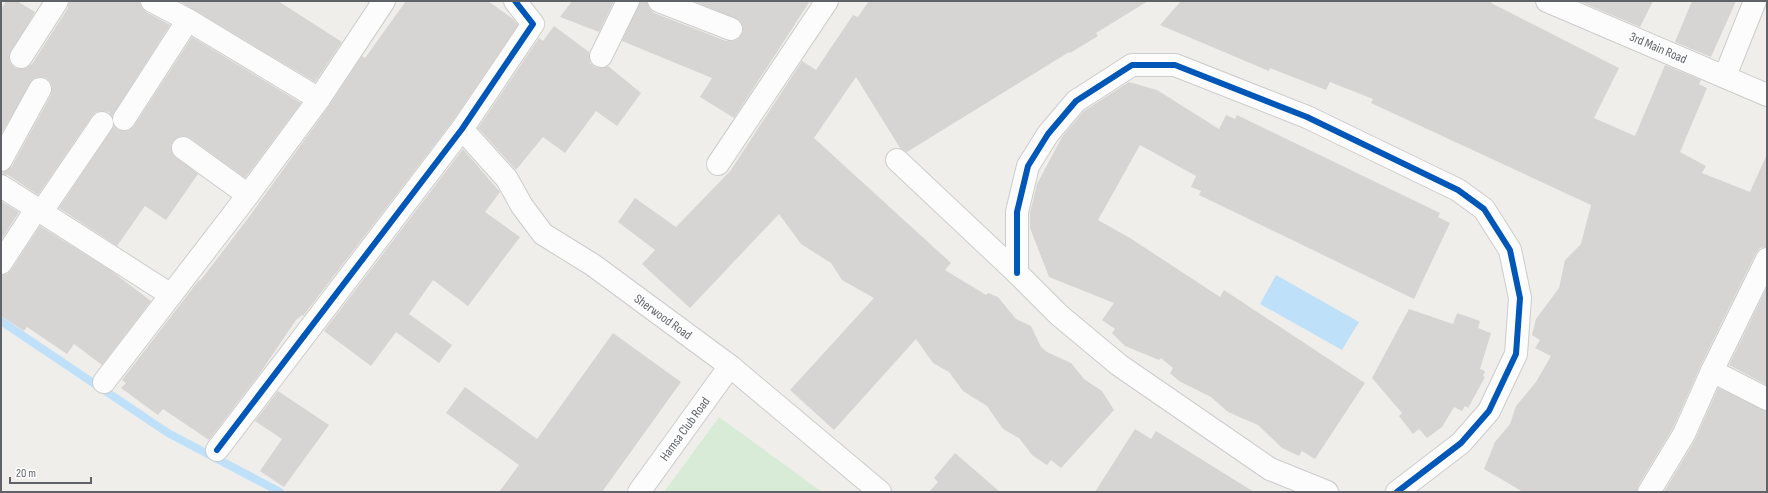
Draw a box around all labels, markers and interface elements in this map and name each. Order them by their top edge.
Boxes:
street label: 3rd Main Road [1627,29,1689,67]
street label: Sherwood Road [631,291,695,343]
street label: Hamsa Club Road [657,394,713,464]
scale bar [10,459,91,485]
text: 20 m [16,466,36,481]

